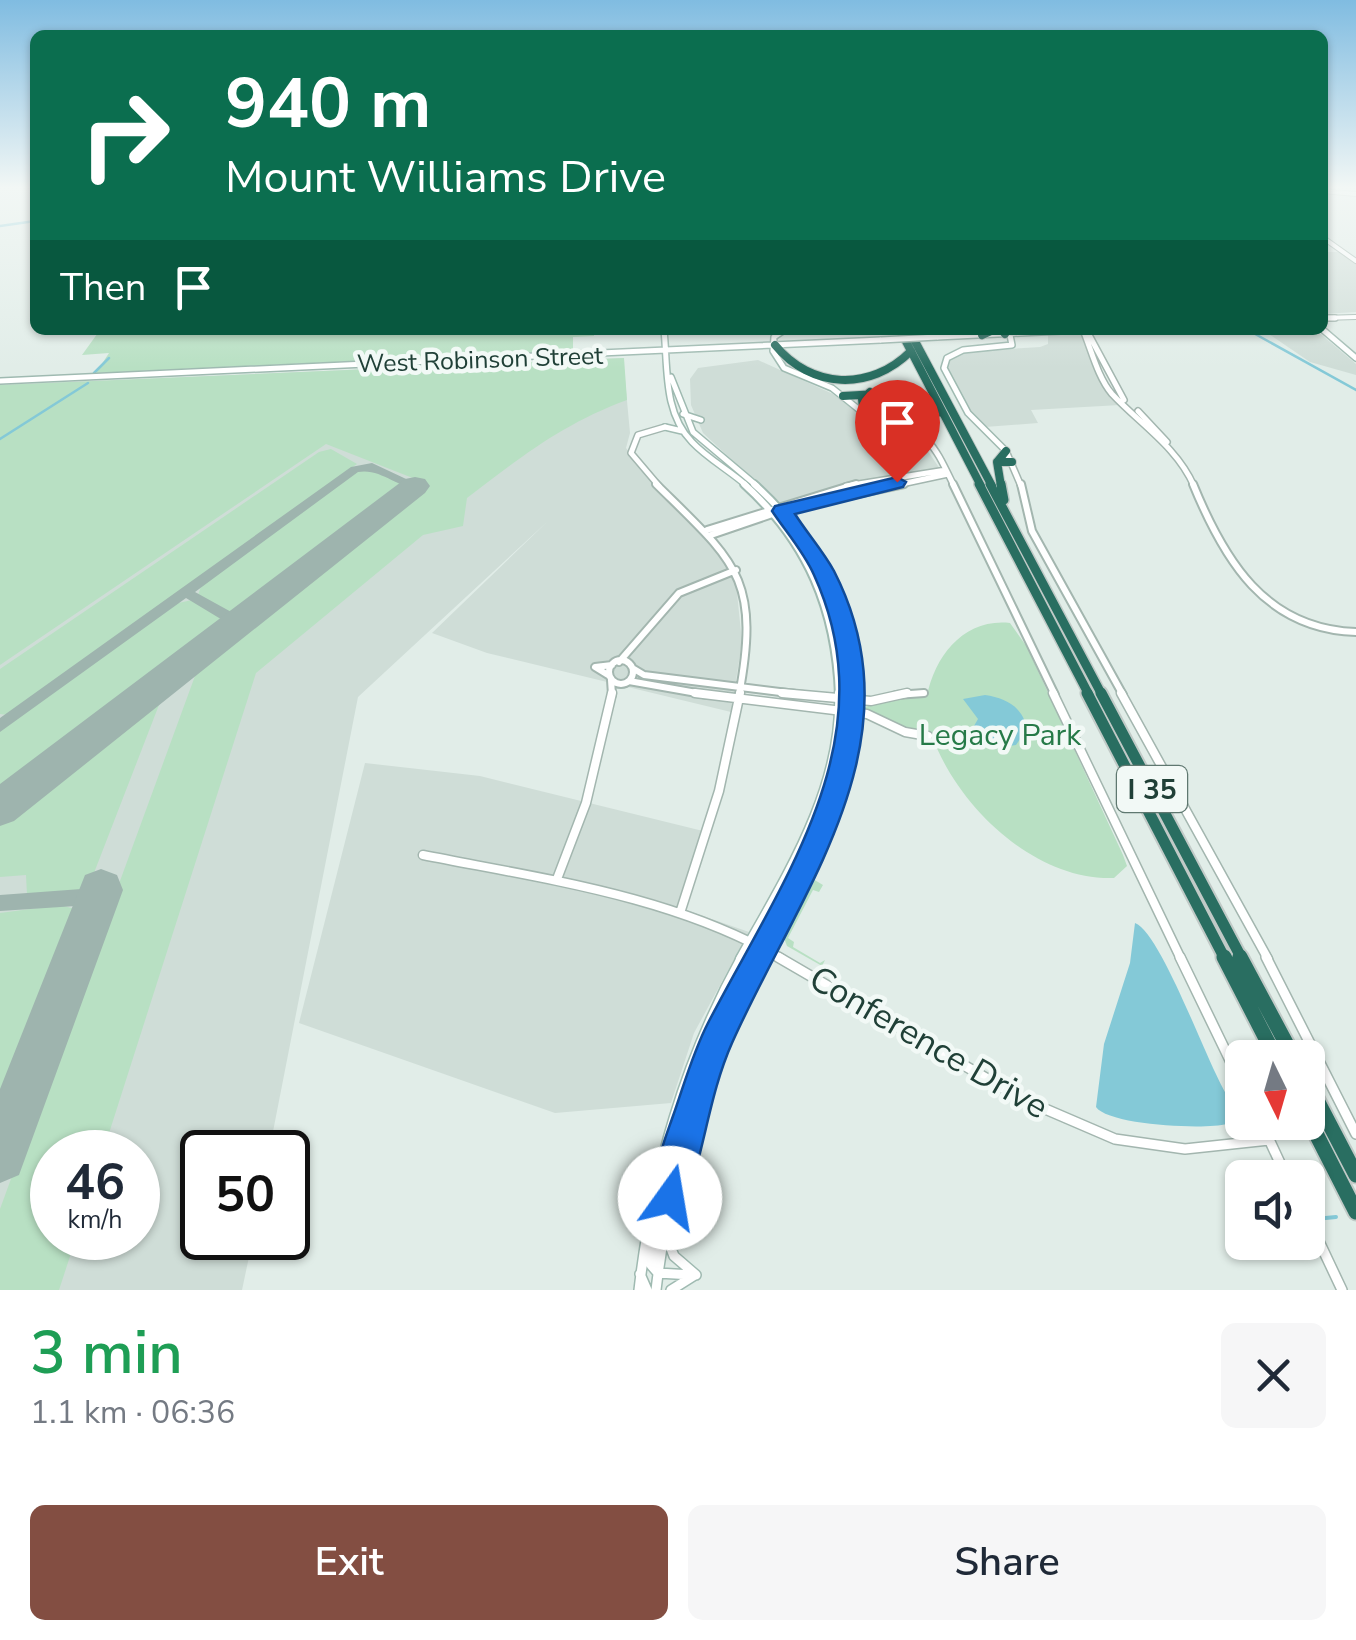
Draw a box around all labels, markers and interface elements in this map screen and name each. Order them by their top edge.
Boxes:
text: 940 m [225,56,431,152]
icon: right [60,70,190,200]
text: Mount Williams Drive [225,147,666,208]
icon: arrive [166,260,221,315]
text: Then [60,262,146,313]
street label: West Robinson Street [356,339,604,381]
pin [855,380,940,483]
icon: arrive [870,395,925,450]
park label: Legacy Park [919,715,1082,756]
road number: I 35 [1117,766,1187,812]
street label: Conference Drive [801,955,1057,1130]
north arrow [1225,1040,1325,1140]
map controls [1225,1040,1325,1260]
speed limit sign: 50 [180,1130,310,1260]
position arrow [618,1146,722,1250]
text: 46 [65,1148,125,1217]
button: sound [1225,1160,1325,1260]
text: km/h [67,1203,123,1237]
text: 3 min [30,1312,183,1394]
button: close [1221,1323,1326,1428]
text: 1.1 km · 06:36 [30,1391,235,1434]
button: Exit [30,1505,668,1620]
button: Share [688,1505,1326,1620]

